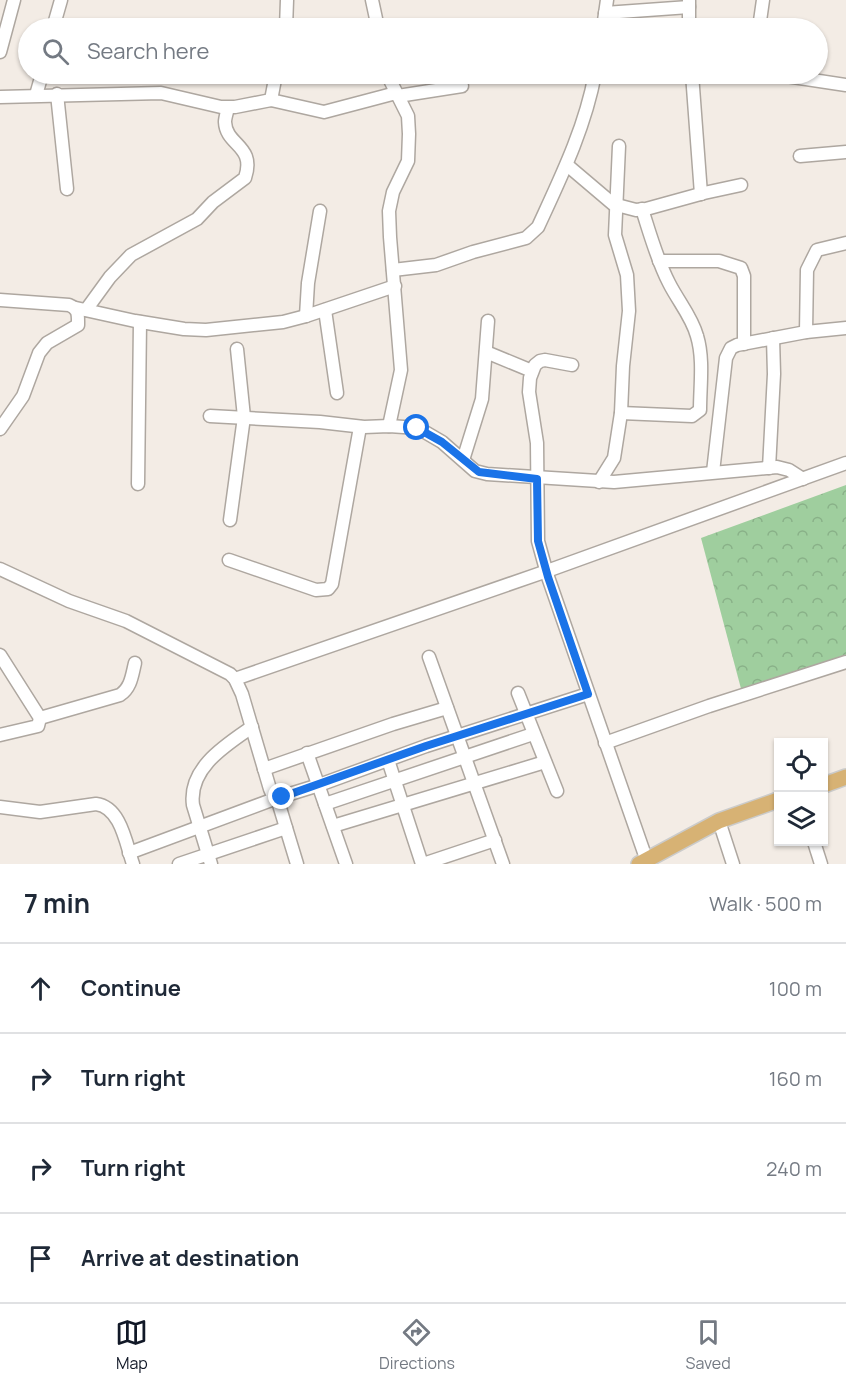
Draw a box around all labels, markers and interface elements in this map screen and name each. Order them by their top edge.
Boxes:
search box [18,18,828,84]
icon: search [39,35,72,68]
text: Search here [87,36,209,66]
route start [403,414,429,440]
map controls [774,738,828,846]
button: locate [774,738,828,792]
route end [268,783,294,809]
button: layers [774,792,828,846]
text: 7 min [24,885,90,921]
text: Walk · 500 m [709,890,822,917]
icon: ahead [24,972,57,1005]
text: Continue [81,973,181,1003]
text: 100 m [769,975,822,1002]
icon: right [24,1062,57,1095]
text: Turn right [81,1063,186,1093]
text: 160 m [769,1065,822,1092]
icon: right [24,1152,57,1185]
text: Turn right [81,1153,186,1183]
text: 240 m [766,1155,822,1182]
icon: arrive [24,1242,57,1275]
text: Arrive at destination [81,1243,299,1273]
tab: Map [115,1316,148,1374]
tab: Directions [379,1316,455,1374]
tab: Saved [686,1316,731,1374]

